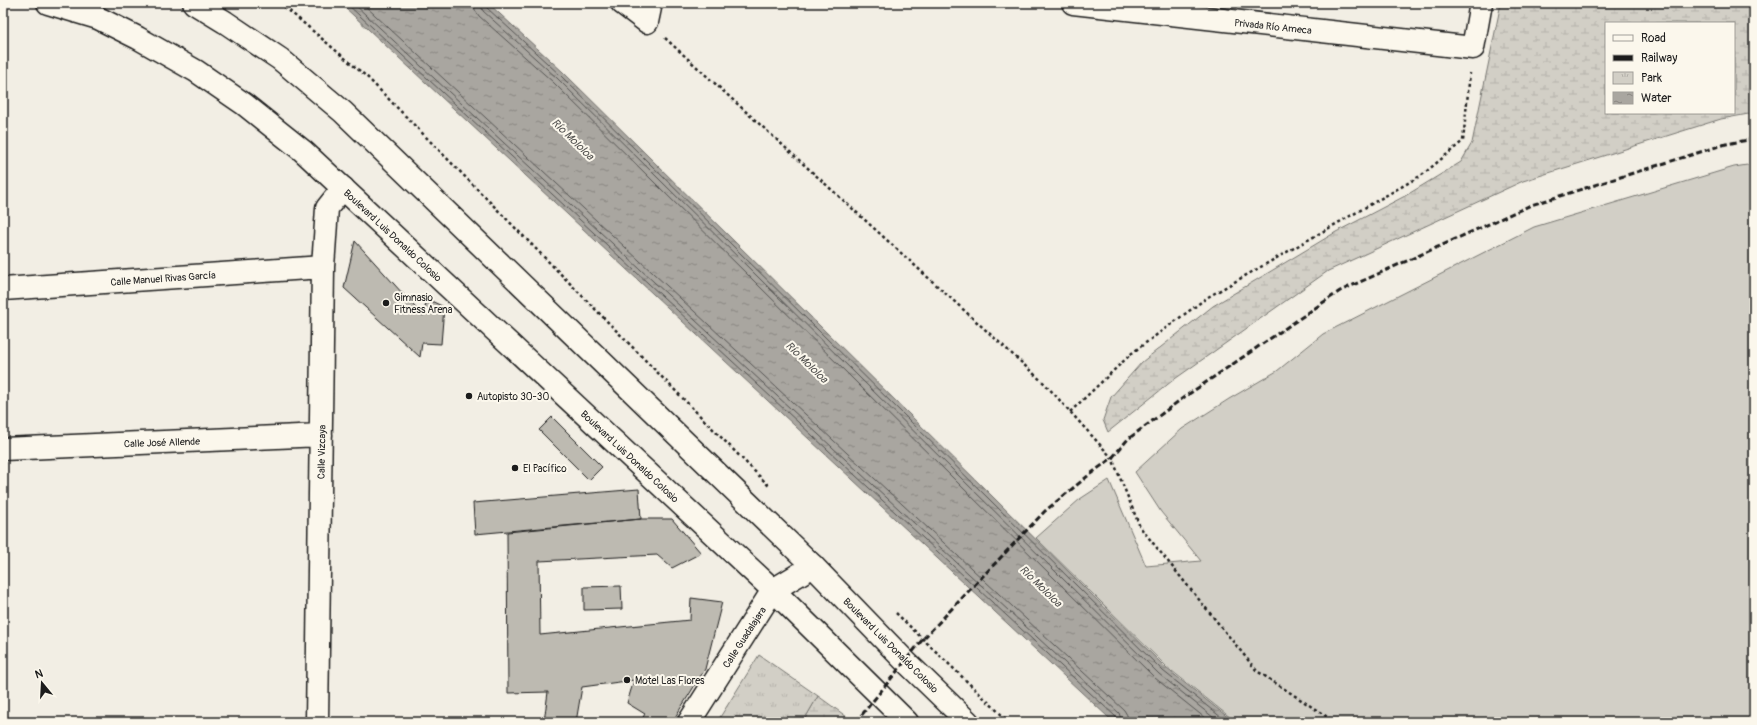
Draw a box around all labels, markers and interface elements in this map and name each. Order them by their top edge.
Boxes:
street label: Privada Río Ameca [1234,17,1313,37]
legend [1605,22,1735,114]
text: Road [1641,31,1666,46]
text: Railway [1641,51,1677,66]
text: Park [1641,71,1662,86]
text: Water [1641,91,1672,106]
water label: Río Mololoa [549,116,597,163]
street label: Boulevard Luis Donaldo Colosio [341,187,444,285]
street label: Calle Manuel Rivas García [110,269,216,289]
place label: Gimnasio Fitness Arena [394,292,453,316]
marker: Gimnasio Fitness Arena [381,298,391,308]
water label: Río Mololoa [783,339,831,386]
marker: Autopisto 30-30 [464,391,474,401]
place label: Autopisto 30-30 [477,391,549,403]
street label: Boulevard Luis Donaldo Colosio [578,408,681,506]
street label: Calle Vizcaya [316,424,328,479]
street label: Calle José Allende [124,436,200,450]
marker: El Pacífico [510,463,520,473]
place label: El Pacífico [523,463,567,475]
water label: Río Mololoa [1017,563,1065,610]
street label: Boulevard Luis Donaldo Colosio [840,596,941,696]
street label: Calle Guadalajara [721,604,769,670]
north arrow [22,663,62,703]
text: N [34,666,45,681]
marker: Motel Las Flores [622,675,632,685]
place label: Motel Las Flores [635,675,705,687]

